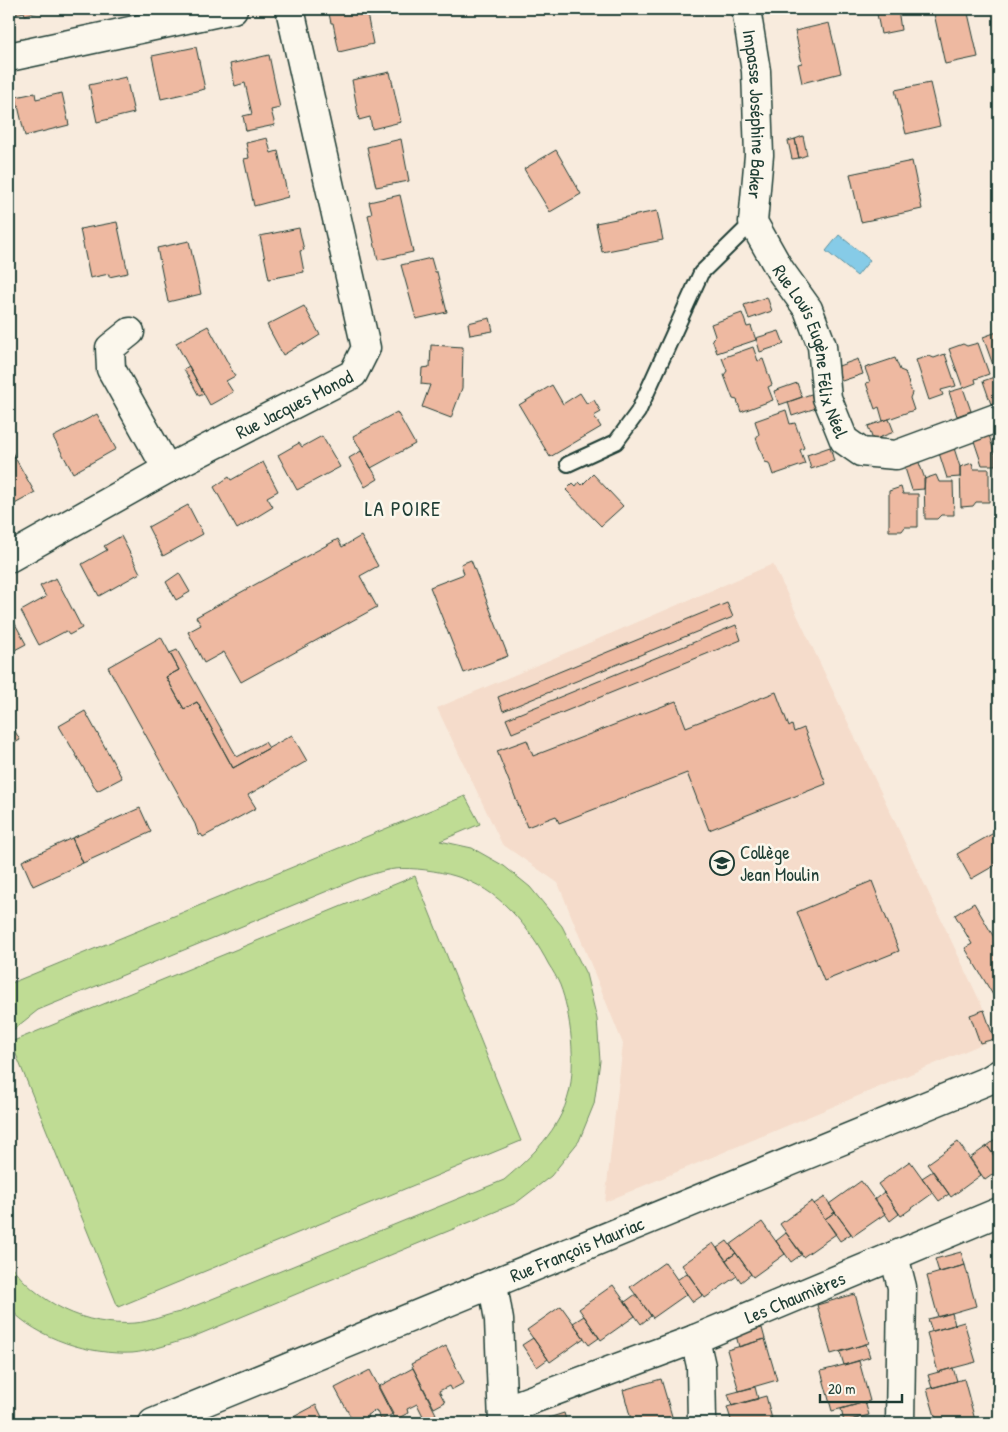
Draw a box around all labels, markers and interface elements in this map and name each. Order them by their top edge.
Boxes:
street label: Impasse Joséphine Baker [737,28,772,201]
street label: Rue Louis Eugène Félix Néel [767,260,855,443]
street label: Rue Jacques Monod [231,363,358,445]
district label: LA POIRE [365,494,441,523]
place label: Collège Jean Moulin [740,839,819,887]
school or university icon: Collège Jean Moulin [709,850,735,876]
street label: Rue François Mauriac [506,1210,648,1288]
street label: Les Chaumières [741,1265,849,1330]
scale bar [820,1372,903,1404]
text: 20 m [828,1378,855,1399]

